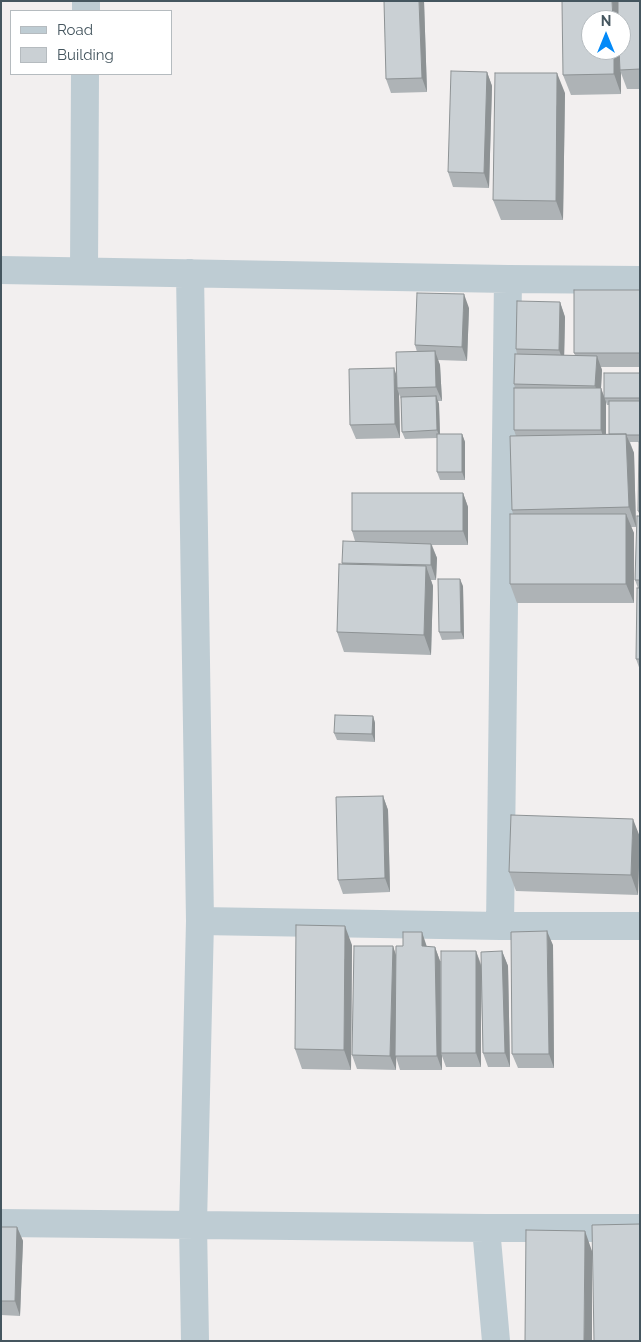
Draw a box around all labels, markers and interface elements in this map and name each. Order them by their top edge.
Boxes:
legend [10,10,172,75]
north arrow [581,10,631,60]
text: N [601,13,611,29]
text: Road [57,21,93,39]
text: Building [57,46,114,64]

